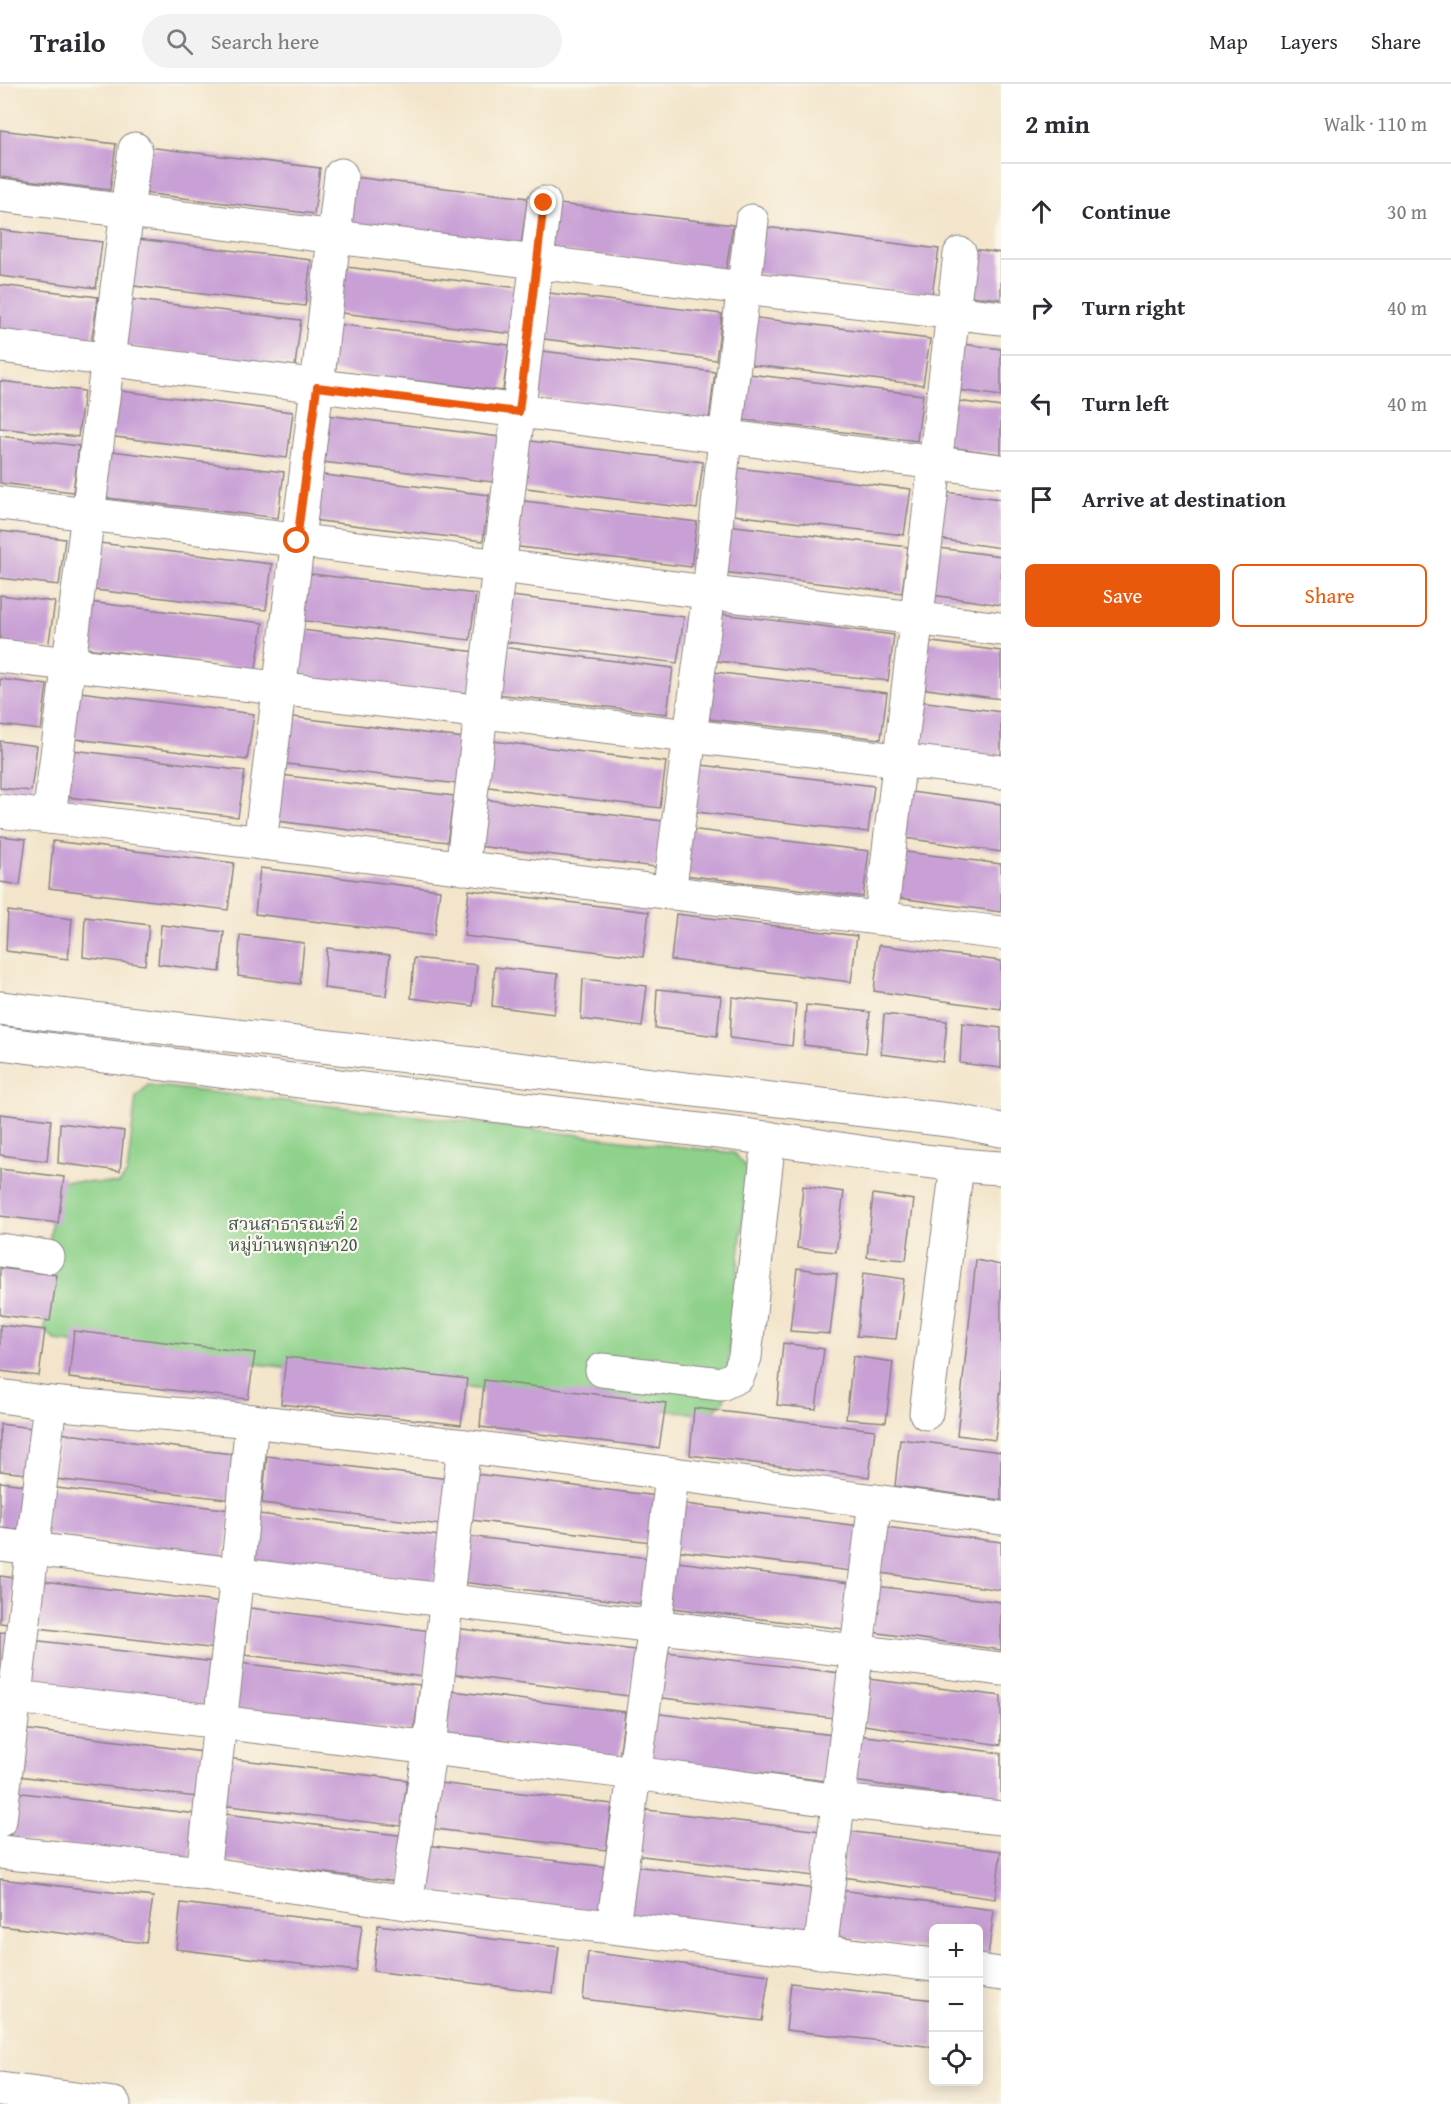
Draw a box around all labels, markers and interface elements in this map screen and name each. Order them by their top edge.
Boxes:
search box [142,14,562,68]
text: Trailo [30,21,106,62]
icon: search [163,25,196,58]
text: Search here [211,25,319,57]
text: Map [1209,26,1248,57]
text: Layers [1281,26,1338,57]
text: Share [1371,26,1421,57]
text: 2 min [1025,104,1090,143]
text: Walk · 110 m [1324,109,1427,138]
route end [530,189,556,215]
icon: ahead [1025,195,1058,228]
text: Continue [1082,195,1171,227]
text: 30 m [1387,197,1427,226]
icon: right [1025,291,1058,324]
text: Turn right [1082,291,1185,323]
text: 40 m [1387,293,1427,322]
icon: left [1025,387,1058,420]
text: Turn left [1082,387,1169,419]
text: 40 m [1387,389,1427,418]
icon: arrive [1025,483,1058,516]
text: Arrive at destination [1082,483,1286,515]
route start [283,527,309,553]
button: Save [1025,564,1220,627]
button: Share [1232,564,1427,627]
park label: สวนสาธารณะที่ 2 หมู่บ้านพฤกษา20 [228,1210,358,1258]
map controls [929,1924,983,2086]
button: + [929,1924,983,1978]
button: − [929,1978,983,2032]
button: locate [929,2032,983,2086]

